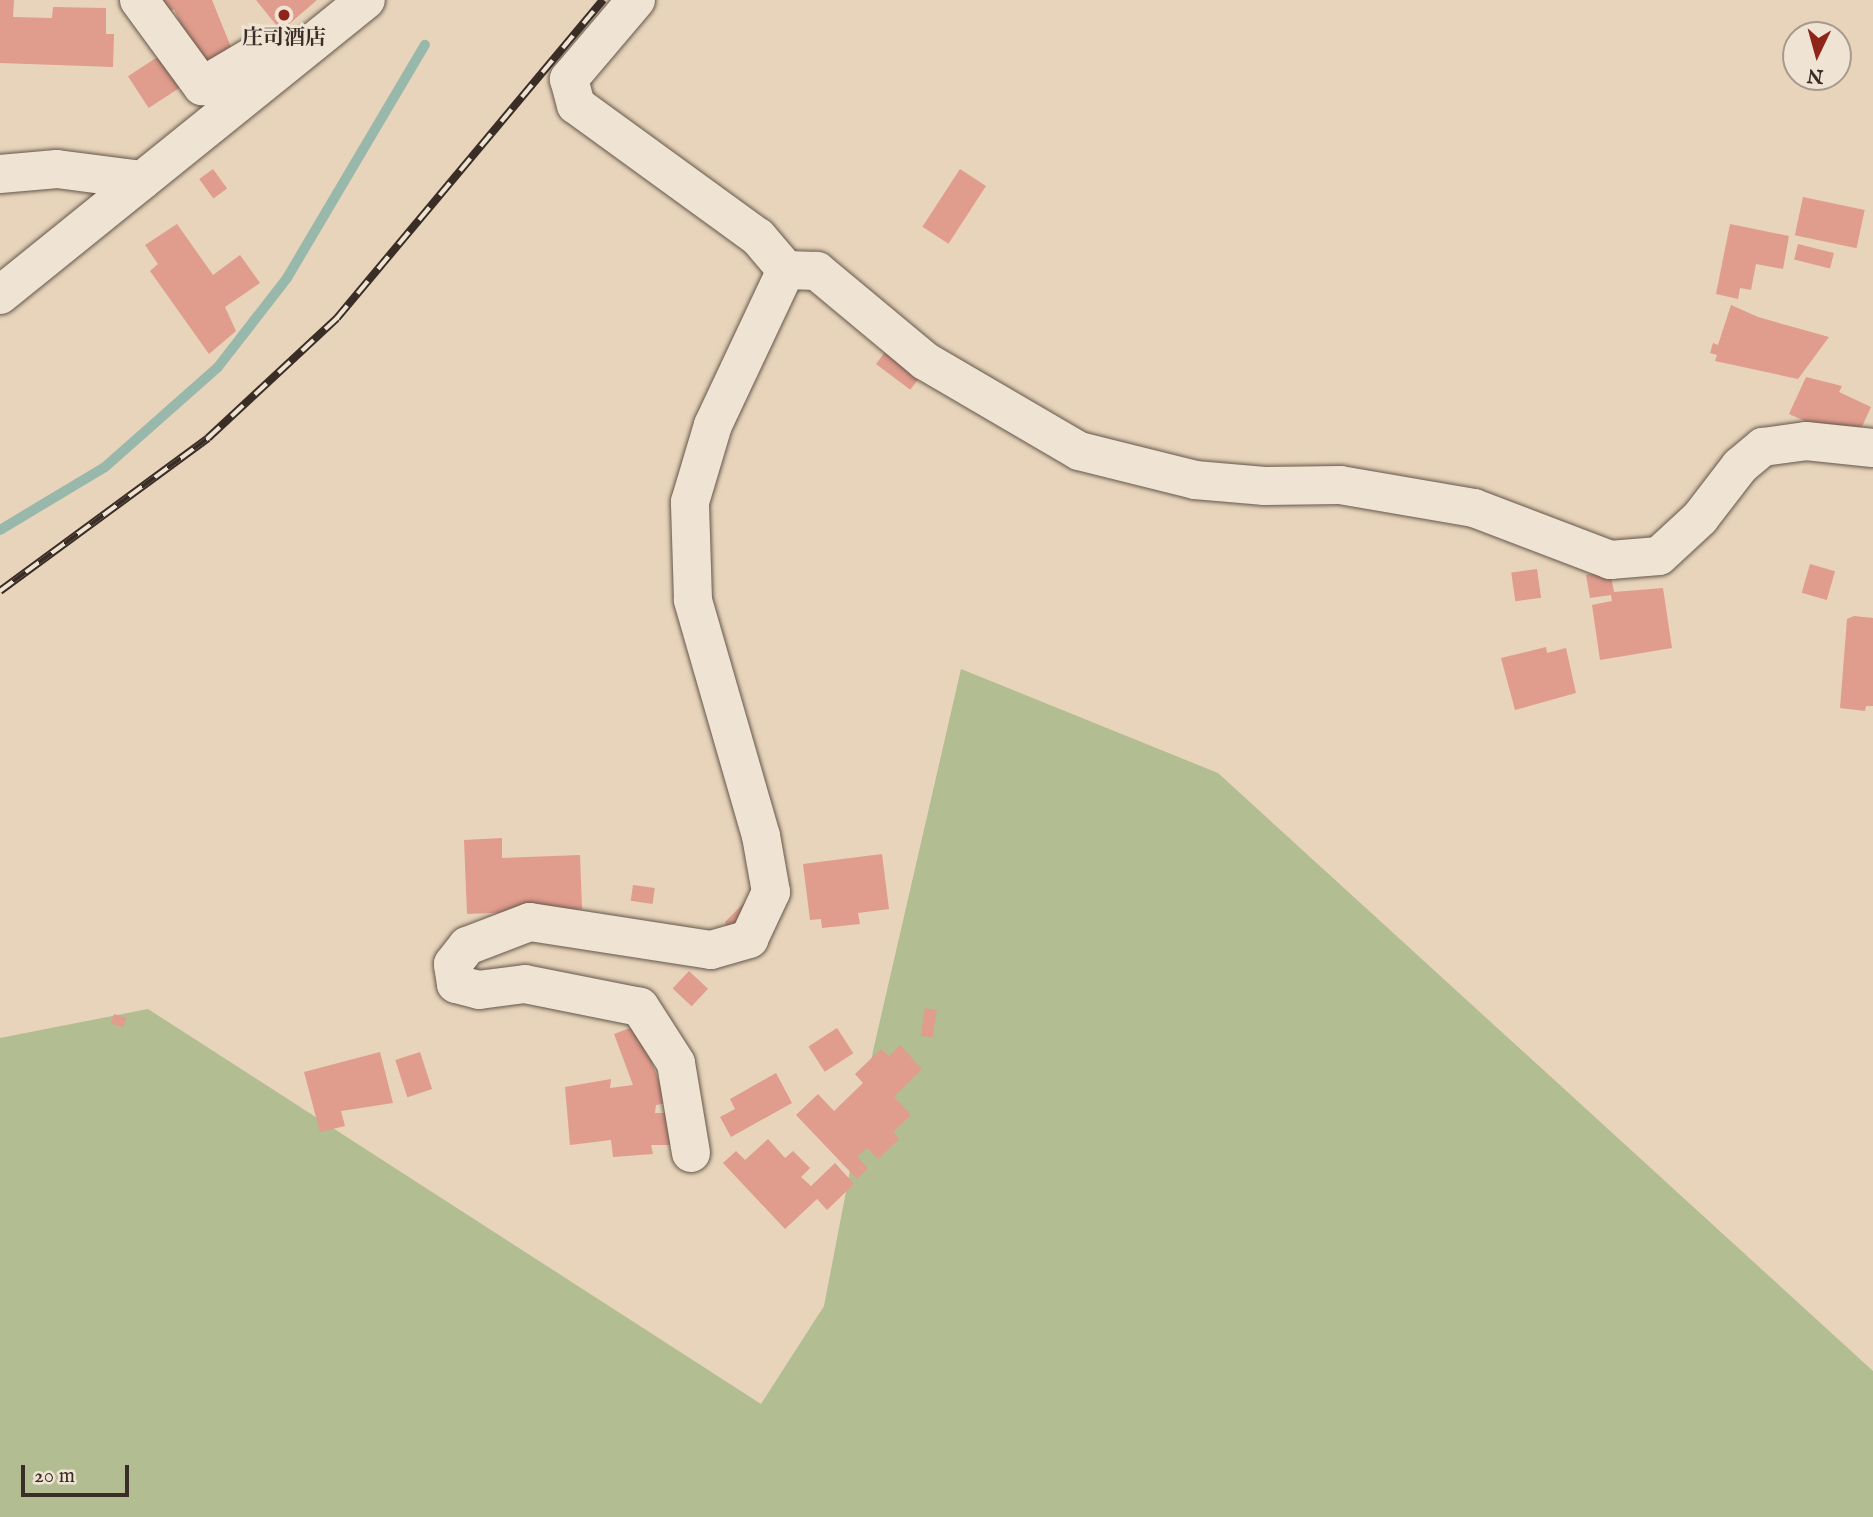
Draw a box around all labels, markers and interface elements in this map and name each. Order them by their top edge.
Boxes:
marker: 庄司酒店 [276,7,292,23]
north arrow [1782,21,1852,91]
place label: 庄司酒店 [242,26,326,52]
text: N [1806,62,1825,88]
scale bar [24,1450,133,1494]
text: 20 m [34,1463,75,1490]

